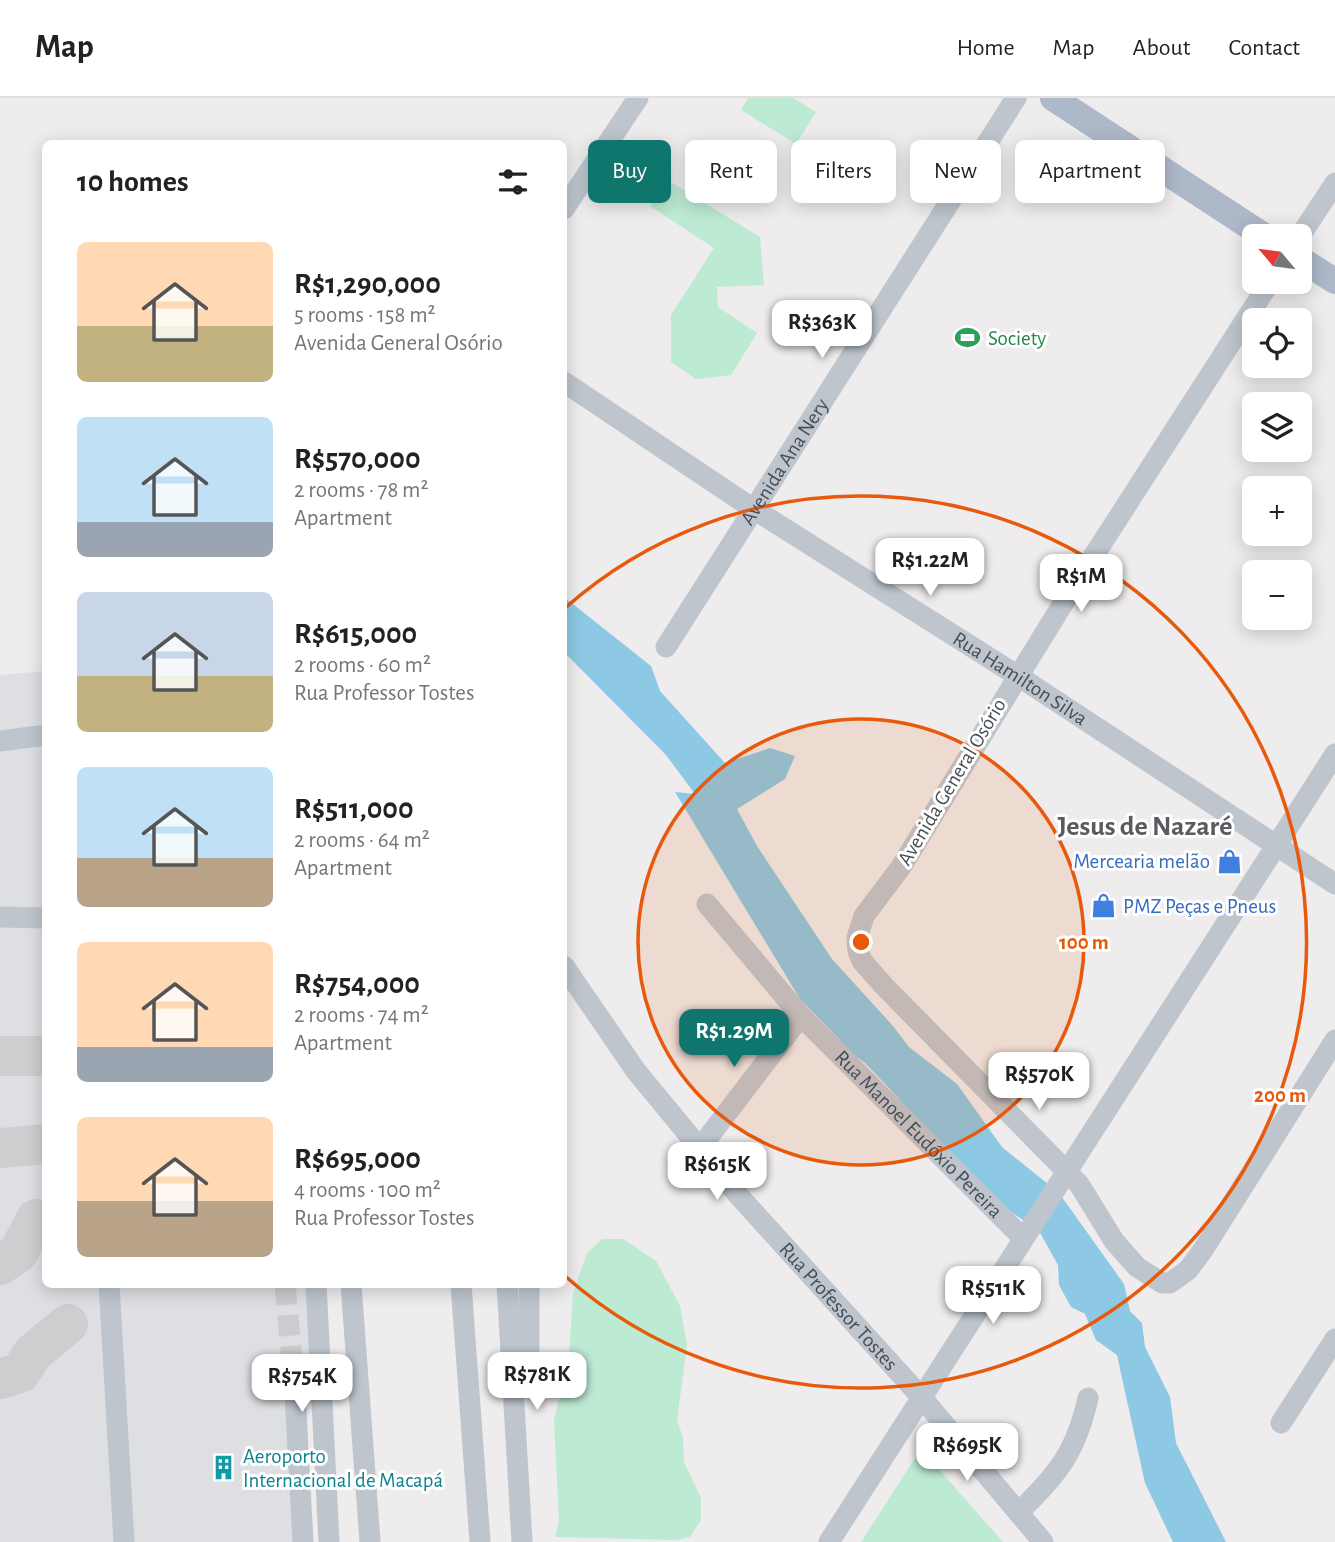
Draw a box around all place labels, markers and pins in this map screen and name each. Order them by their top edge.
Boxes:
pin: R$363K [765,300,879,360]
sports icon: Society [954,324,982,352]
place label: Society [988,328,1046,349]
pin: R$1.22M [865,538,995,598]
pin: R$1M [1040,554,1122,614]
shop icon: Mercearia melão [1216,847,1244,875]
place label: Mercearia melão [1073,851,1210,872]
shop icon: PMZ Peças e Pneus [1089,892,1117,920]
place label: PMZ Peças e Pneus [1123,896,1276,917]
centre of rings [849,930,873,954]
pin: R$1.29M [669,1010,799,1069]
pin: R$570K [982,1052,1096,1112]
pin: R$615K [660,1142,774,1202]
pin: R$511K [936,1266,1050,1326]
pin: R$781K [480,1352,594,1412]
pin: R$754K [245,1354,359,1414]
pin: R$695K [910,1424,1024,1483]
place label: Aeroporto Internacional de Macapá [243,1446,443,1491]
building icon: Aeroporto Internacional de Macapá [209,1454,237,1482]

